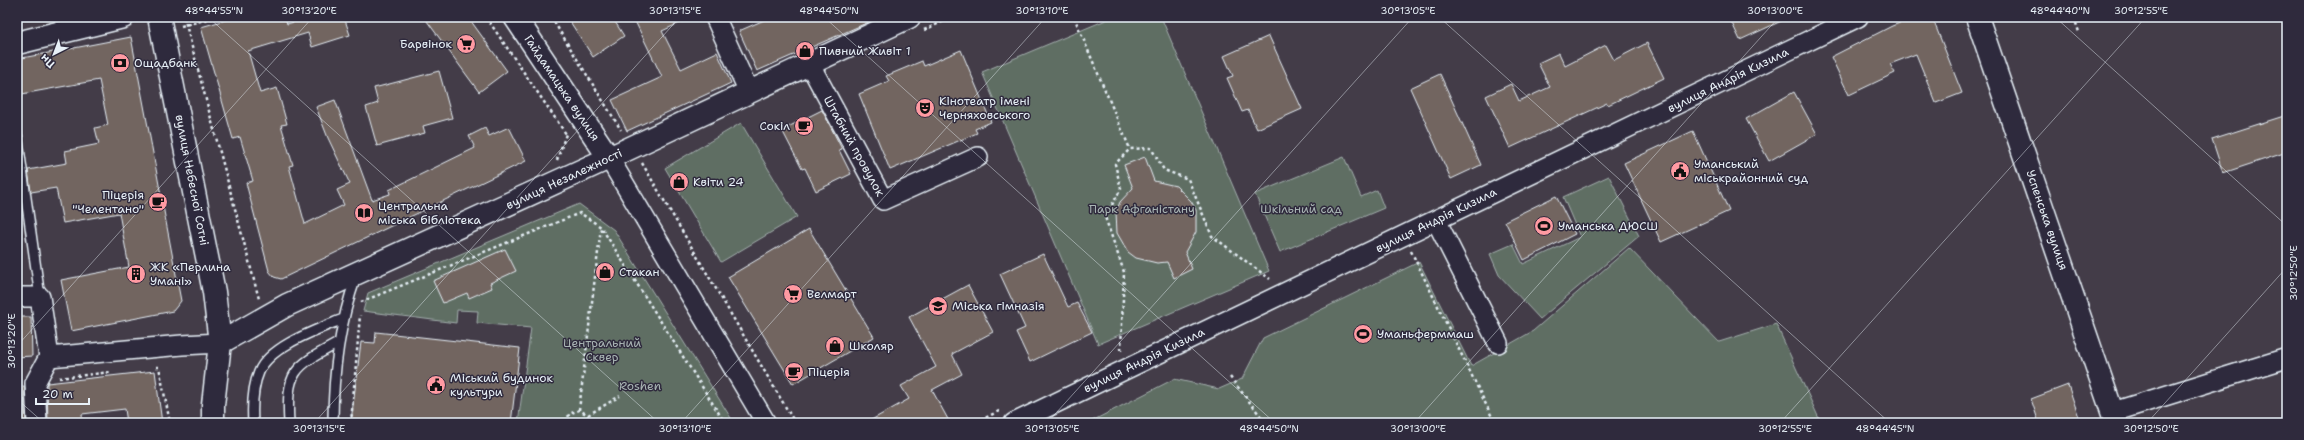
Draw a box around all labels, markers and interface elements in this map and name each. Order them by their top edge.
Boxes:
text: 48°44'55"N [185,4,243,17]
text: 30°13'20"E [281,4,337,17]
text: 30°13'15"E [649,4,701,17]
text: 48°44'50"N [799,4,859,17]
text: 30°13'10"E [1015,4,1069,17]
text: 30°13'05"E [1381,4,1435,17]
text: 30°13'00"E [1747,4,1803,17]
text: 48°44'40"N [2030,4,2090,17]
text: 30°12'55"E [2114,4,2168,17]
street label: Гайдамацька вулиця [520,32,604,144]
supermarket icon: Барвінок [455,33,477,55]
north arrow [34,34,74,74]
place label: Барвінок [400,36,453,52]
shop icon: Пивний Живіт 1 [794,40,816,62]
place label: Пивний Живіт 1 [819,43,911,59]
street label: вулиця Андрія Кизила [1665,43,1792,116]
text: Пн [37,51,58,71]
bank icon: Ощадбанк [109,52,131,74]
place label: Ощадбанк [134,55,197,71]
street label: Штабний провулок [820,93,889,200]
place label: Кінотеатр імені Черняховського [939,93,1030,123]
theatre icon: Кінотеатр імені Черняховського [914,97,936,119]
street label: вулиця Небесної Сотні [171,113,213,247]
cafe icon: Сокіл [793,115,815,137]
place label: Сокіл [759,118,790,134]
street label: вулиця Незалежності [503,145,625,213]
place label: Уманський міськрайонний суд [1694,156,1808,186]
public building icon: Уманський міськрайонний суд [1669,160,1691,182]
street label: Успенська вулиця [2022,168,2072,272]
shop icon: Квіти 24 [668,171,690,193]
place label: Квіти 24 [693,174,744,190]
street label: вулиця Андрія Кизила [1373,183,1500,256]
place label: Піцерія "Челентано" [72,187,144,217]
cafe icon: Піцерія "Челентано" [147,191,169,213]
place label: Центральна міська бібліотека [378,198,481,228]
park label: Парк Афганістану [1089,201,1195,217]
park label: Шкільний сад [1260,201,1342,217]
library icon: Центральна міська бібліотека [353,202,375,224]
sports icon: Уманська ДЮСШ [1533,215,1555,237]
place label: Уманська ДЮСШ [1558,218,1658,234]
text: 30°12'50"E [2287,245,2300,301]
place label: ЖК «Перлина Умані» [150,259,231,289]
shop icon: Стакан [594,261,616,283]
building icon: ЖК «Перлина Умані» [125,263,147,285]
place label: Стакан [619,264,660,280]
supermarket icon: Велмарт [782,283,804,305]
place label: Велмарт [807,286,858,302]
school or university icon: Міська гімназія [927,295,949,317]
place label: Міська гімназія [952,298,1045,314]
text: 30°13'20"E [5,313,18,369]
street label: вулиця Андрія Кизила [1081,323,1208,396]
sports icon: Уманьферммаш [1352,323,1374,345]
place label: Уманьферммаш [1377,326,1474,342]
park label: Центральний Сквер [563,335,641,365]
shop icon: Школяр [824,335,846,357]
place label: Школяр [849,338,894,354]
cafe icon: Піцерія [783,361,805,383]
place label: Піцерія [808,364,850,380]
place label: Міський будинок культури [450,370,554,400]
public building icon: Міський будинок культури [425,374,447,396]
park label: Roshen [619,378,661,394]
scale bar [36,380,89,406]
text: 20 m [42,386,73,402]
text: 30°13'15"E [293,422,345,435]
text: 30°13'10"E [658,422,712,435]
text: 30°13'05"E [1025,422,1079,435]
text: 48°44'50"N [1239,422,1299,435]
text: 30°13'00"E [1390,422,1446,435]
text: 30°12'55"E [1758,422,1812,435]
text: 48°44'45"N [1856,422,1914,435]
text: 30°12'50"E [2123,422,2179,435]

